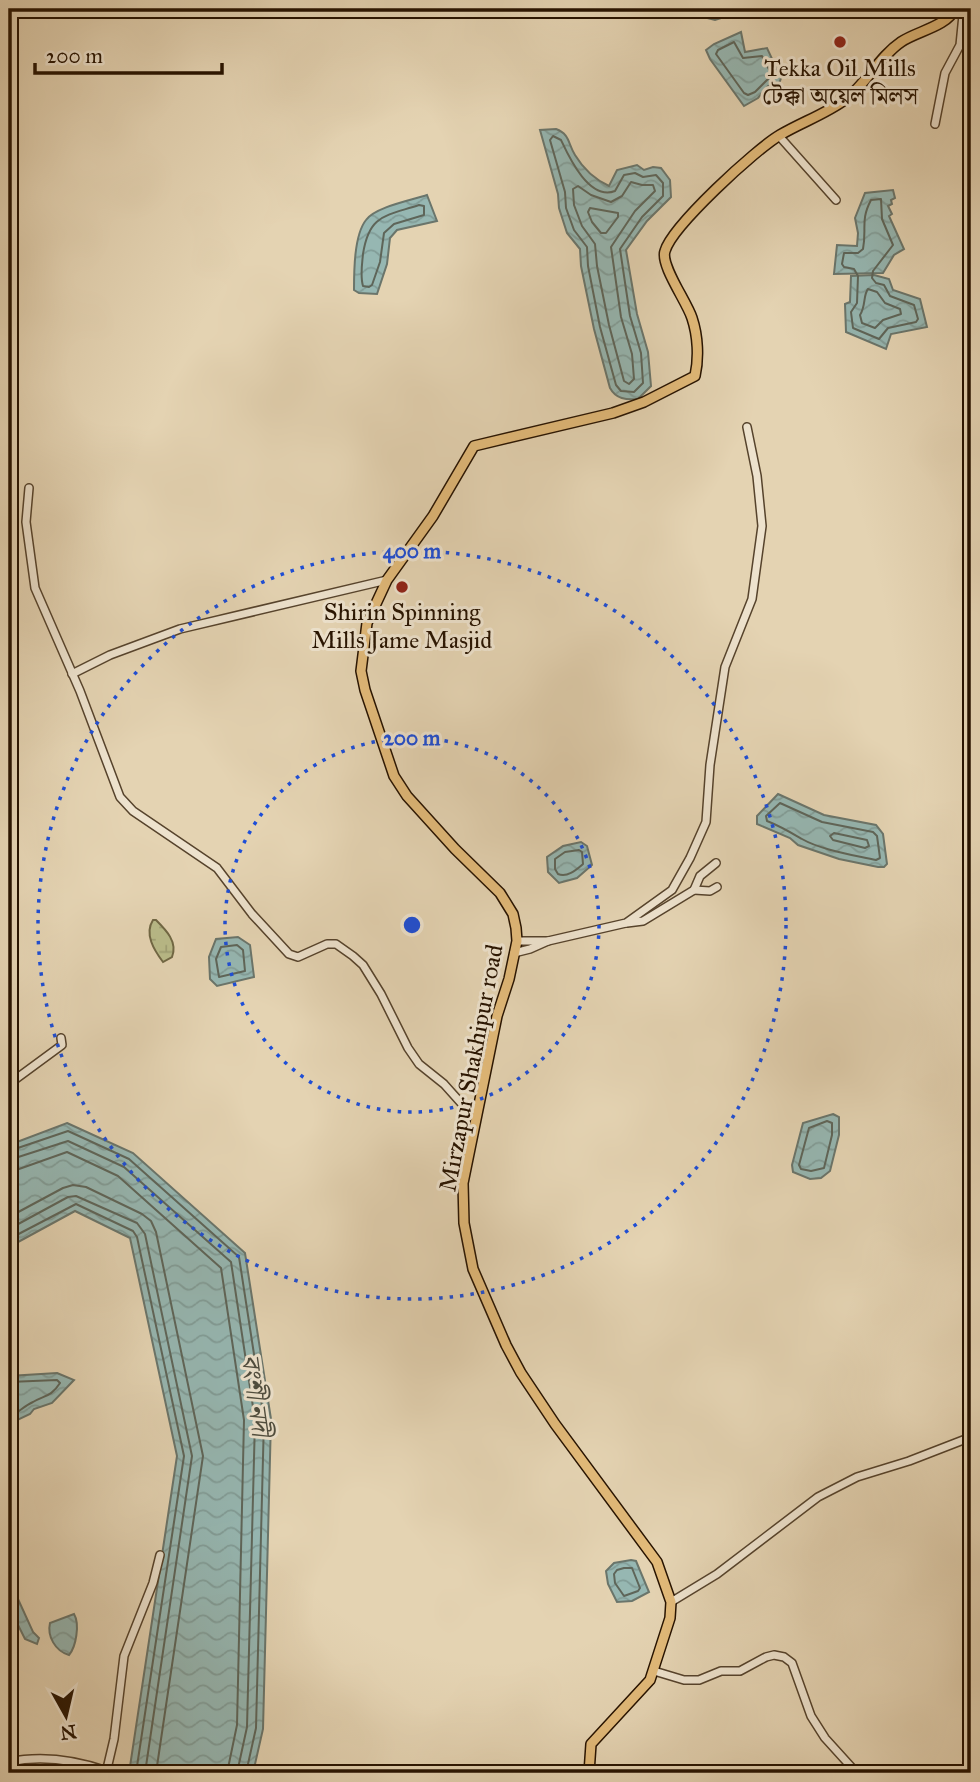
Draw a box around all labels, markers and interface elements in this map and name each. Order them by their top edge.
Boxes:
scale bar [35,32,222,76]
marker: Tekka Oil Mills টেক্কা অয়েল মিলস [832,34,848,50]
text: 200 m [46,43,103,69]
place label: Tekka Oil Mills টেক্কা অয়েল মিলস [762,53,920,111]
text: 400 m [383,538,442,564]
marker: Shirin Spinning Mills Jame Masjid [394,579,410,595]
place label: Shirin Spinning Mills Jame Masjid [312,597,492,655]
text: 200 m [384,725,441,751]
centre of rings [400,913,424,937]
street label: Mirzapur Shakhipur road [432,942,510,1194]
water label: বংশী নদী [234,1352,278,1441]
north arrow [32,1680,102,1750]
text: N [59,1720,78,1745]

